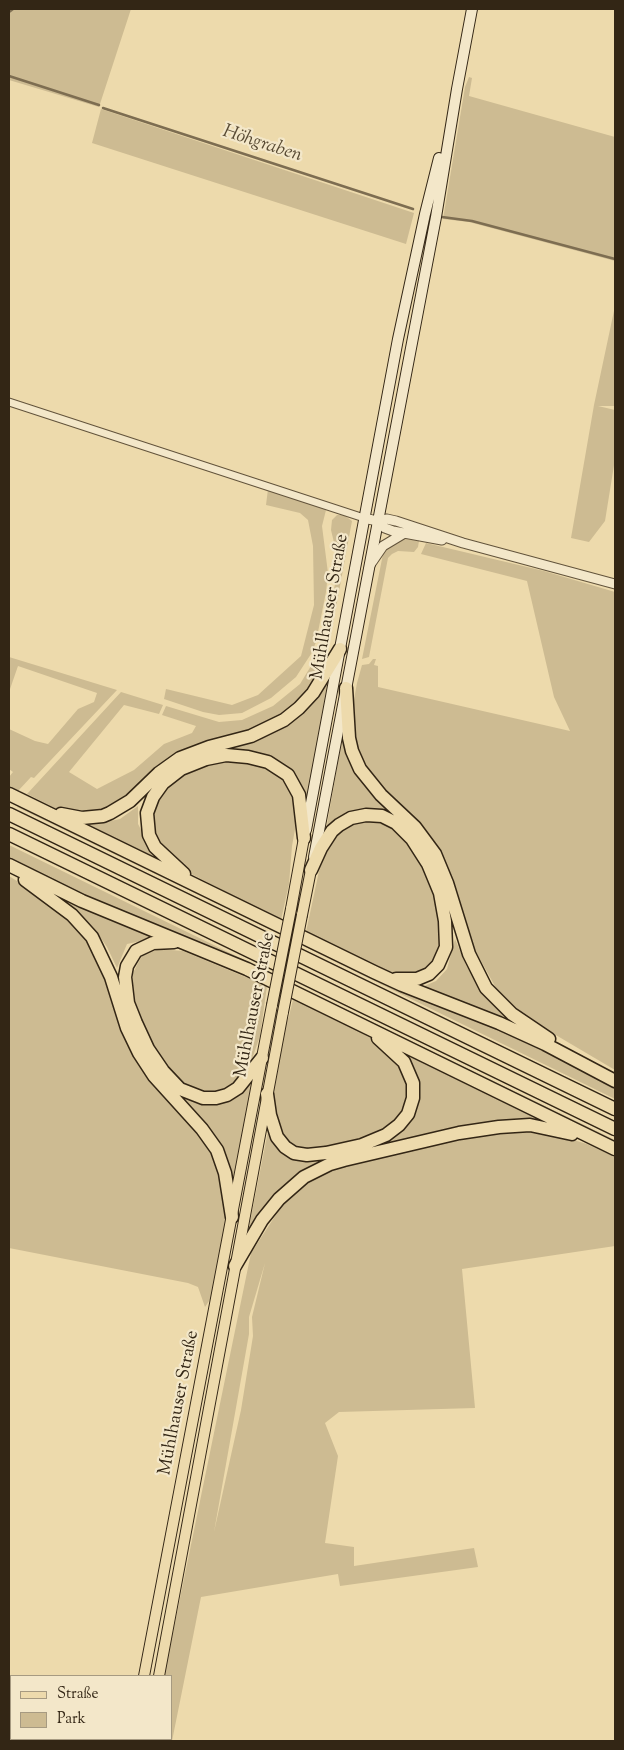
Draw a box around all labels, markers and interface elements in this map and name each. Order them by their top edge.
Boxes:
water label: Höhgraben [219,121,305,169]
street label: Mühlhauser Straße [308,533,354,681]
street label: Mühlhauser Straße [231,931,281,1079]
street label: Mühlhauser Straße [155,1329,205,1477]
legend [10,1675,172,1740]
text: Straße [57,1684,99,1705]
text: Park [57,1709,86,1730]

